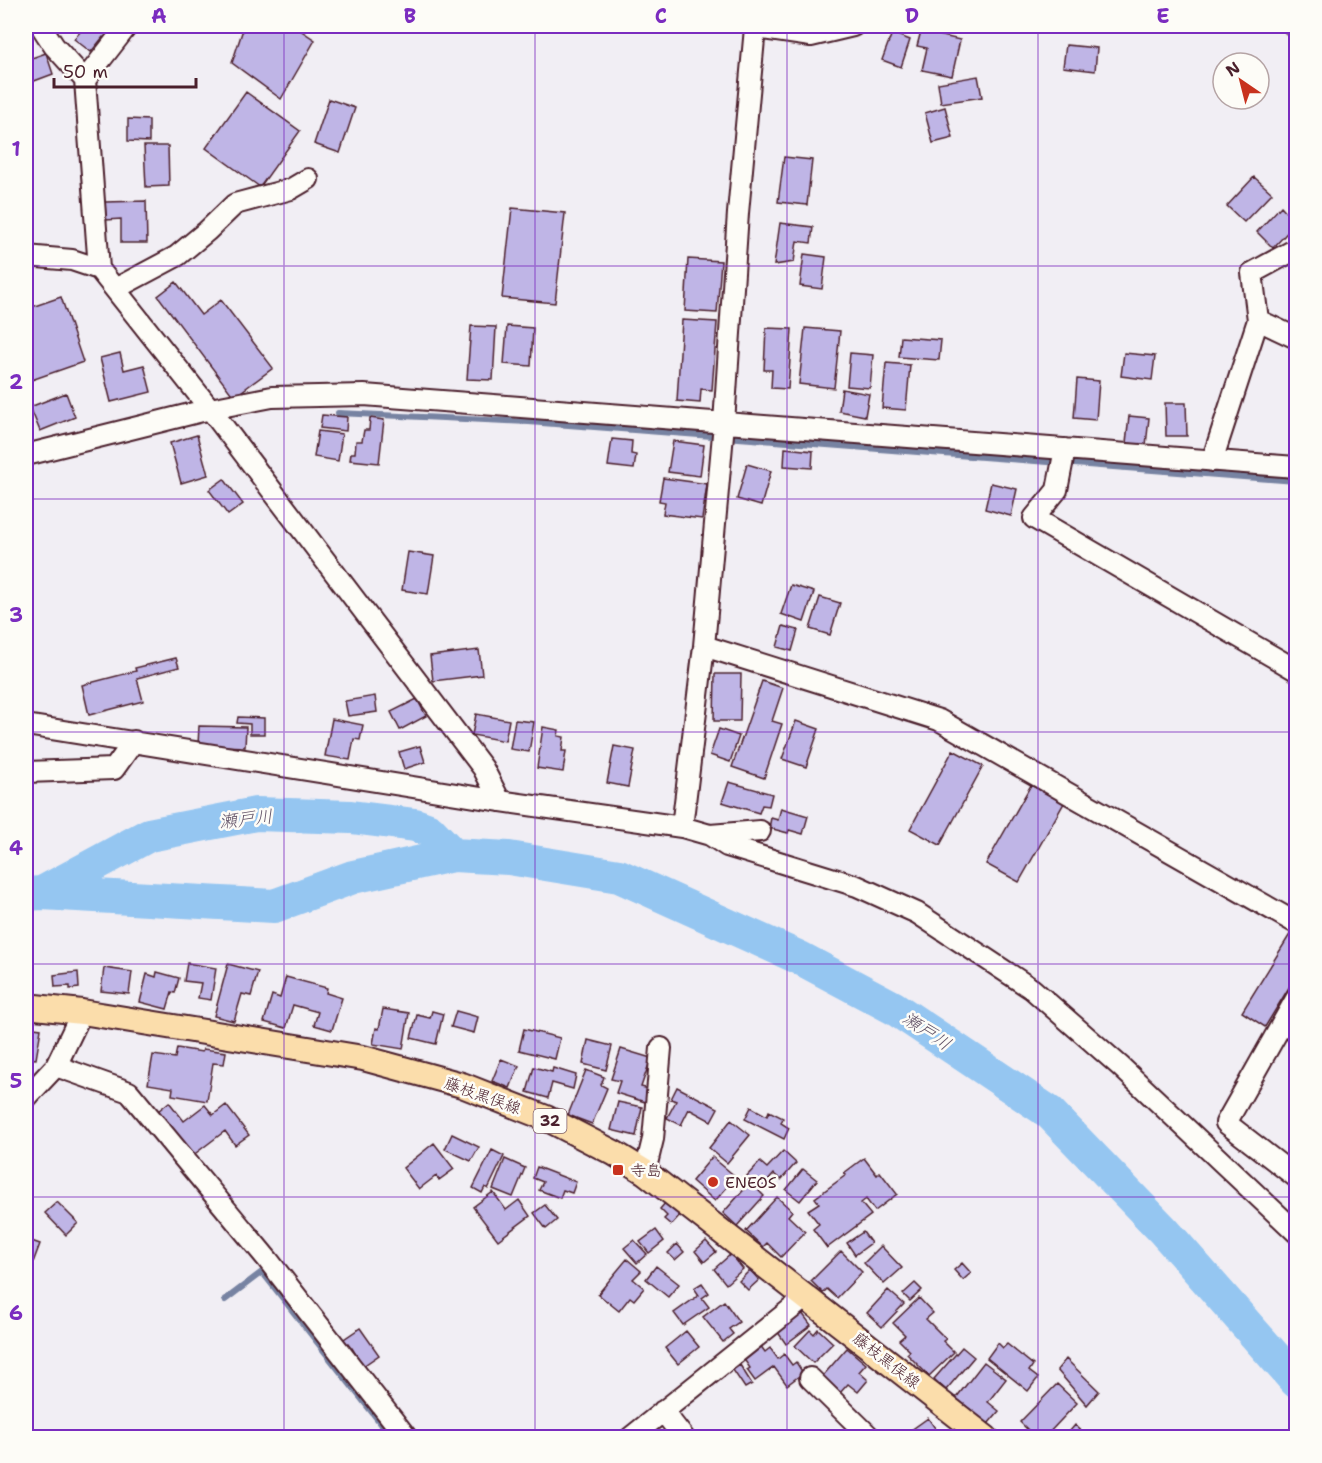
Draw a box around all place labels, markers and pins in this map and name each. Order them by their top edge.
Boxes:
place label: 寺島 [630,1160,662,1181]
marker: 寺島 [611,1163,625,1177]
place label: ENEOS [725,1172,777,1193]
marker: ENEOS [706,1175,720,1189]

